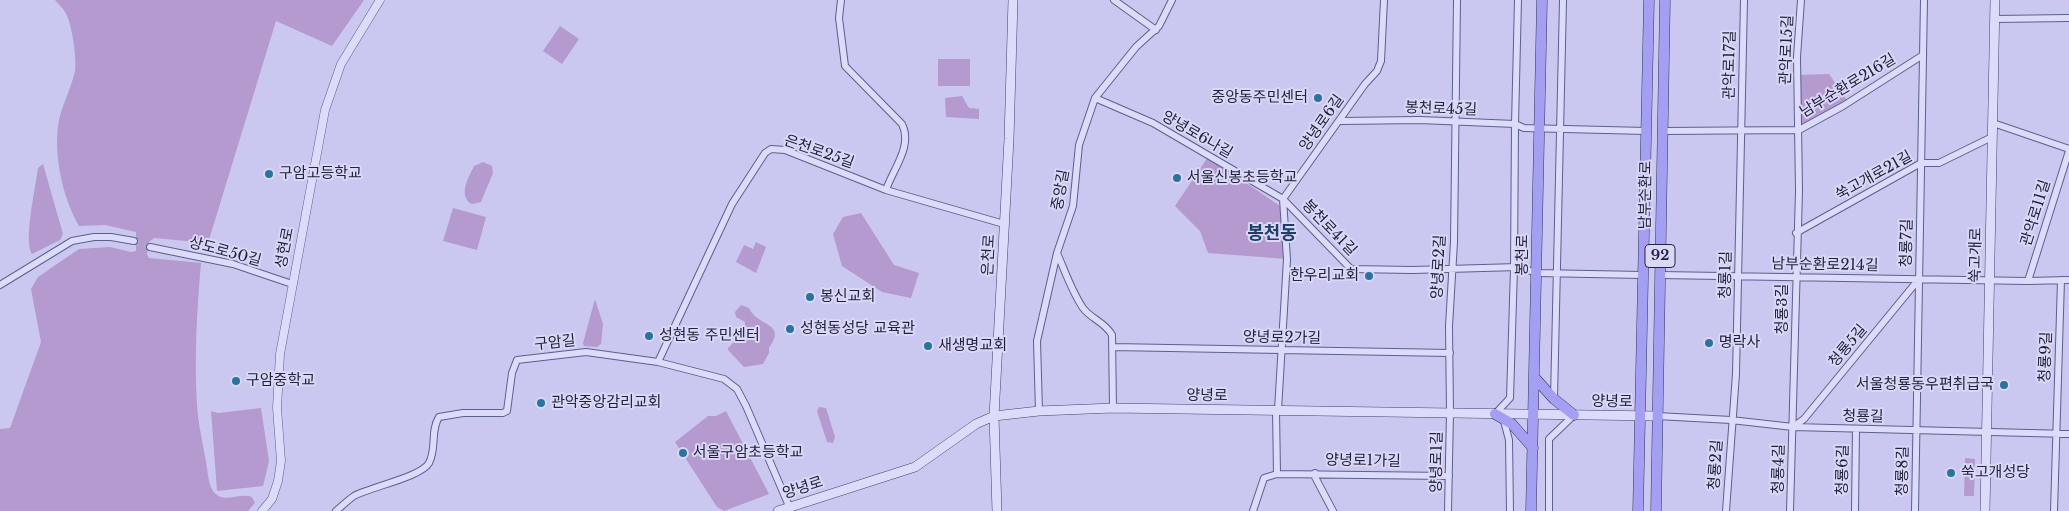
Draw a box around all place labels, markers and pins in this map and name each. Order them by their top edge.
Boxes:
place label: 중앙동주민센터 [1211,89,1308,107]
marker: 중앙동주민센터 [1312,92,1324,104]
place label: 구암고등학교 [279,165,362,183]
marker: 구암고등학교 [263,168,275,180]
place label: 서울신봉초등학교 [1187,169,1297,187]
marker: 서울신봉초등학교 [1171,172,1183,184]
place label: 한우리교회 [1290,267,1359,285]
marker: 한우리교회 [1363,270,1375,282]
place label: 봉신교회 [820,288,875,306]
marker: 봉신교회 [804,291,816,303]
place label: 성현동성당 교육관 [800,320,915,338]
marker: 성현동성당 교육관 [784,323,796,335]
place label: 성현동 주민센터 [659,327,760,345]
marker: 성현동 주민센터 [643,330,655,342]
place label: 명락사 [1719,334,1760,352]
place label: 새생명교회 [938,337,1007,355]
marker: 명락사 [1703,337,1715,349]
marker: 새생명교회 [922,340,934,352]
place label: 구암중학교 [246,372,315,390]
marker: 구암중학교 [230,375,242,387]
place label: 서울청룡동우편취급국 [1856,376,1994,394]
marker: 서울청룡동우편취급국 [1998,379,2010,391]
place label: 관악중앙감리교회 [551,394,661,412]
marker: 관악중앙감리교회 [535,397,547,409]
place label: 서울구암초등학교 [693,444,803,462]
marker: 서울구암초등학교 [677,447,689,459]
place label: 쑥고개성당 [1961,464,2030,482]
marker: 쑥고개성당 [1945,467,1957,479]

